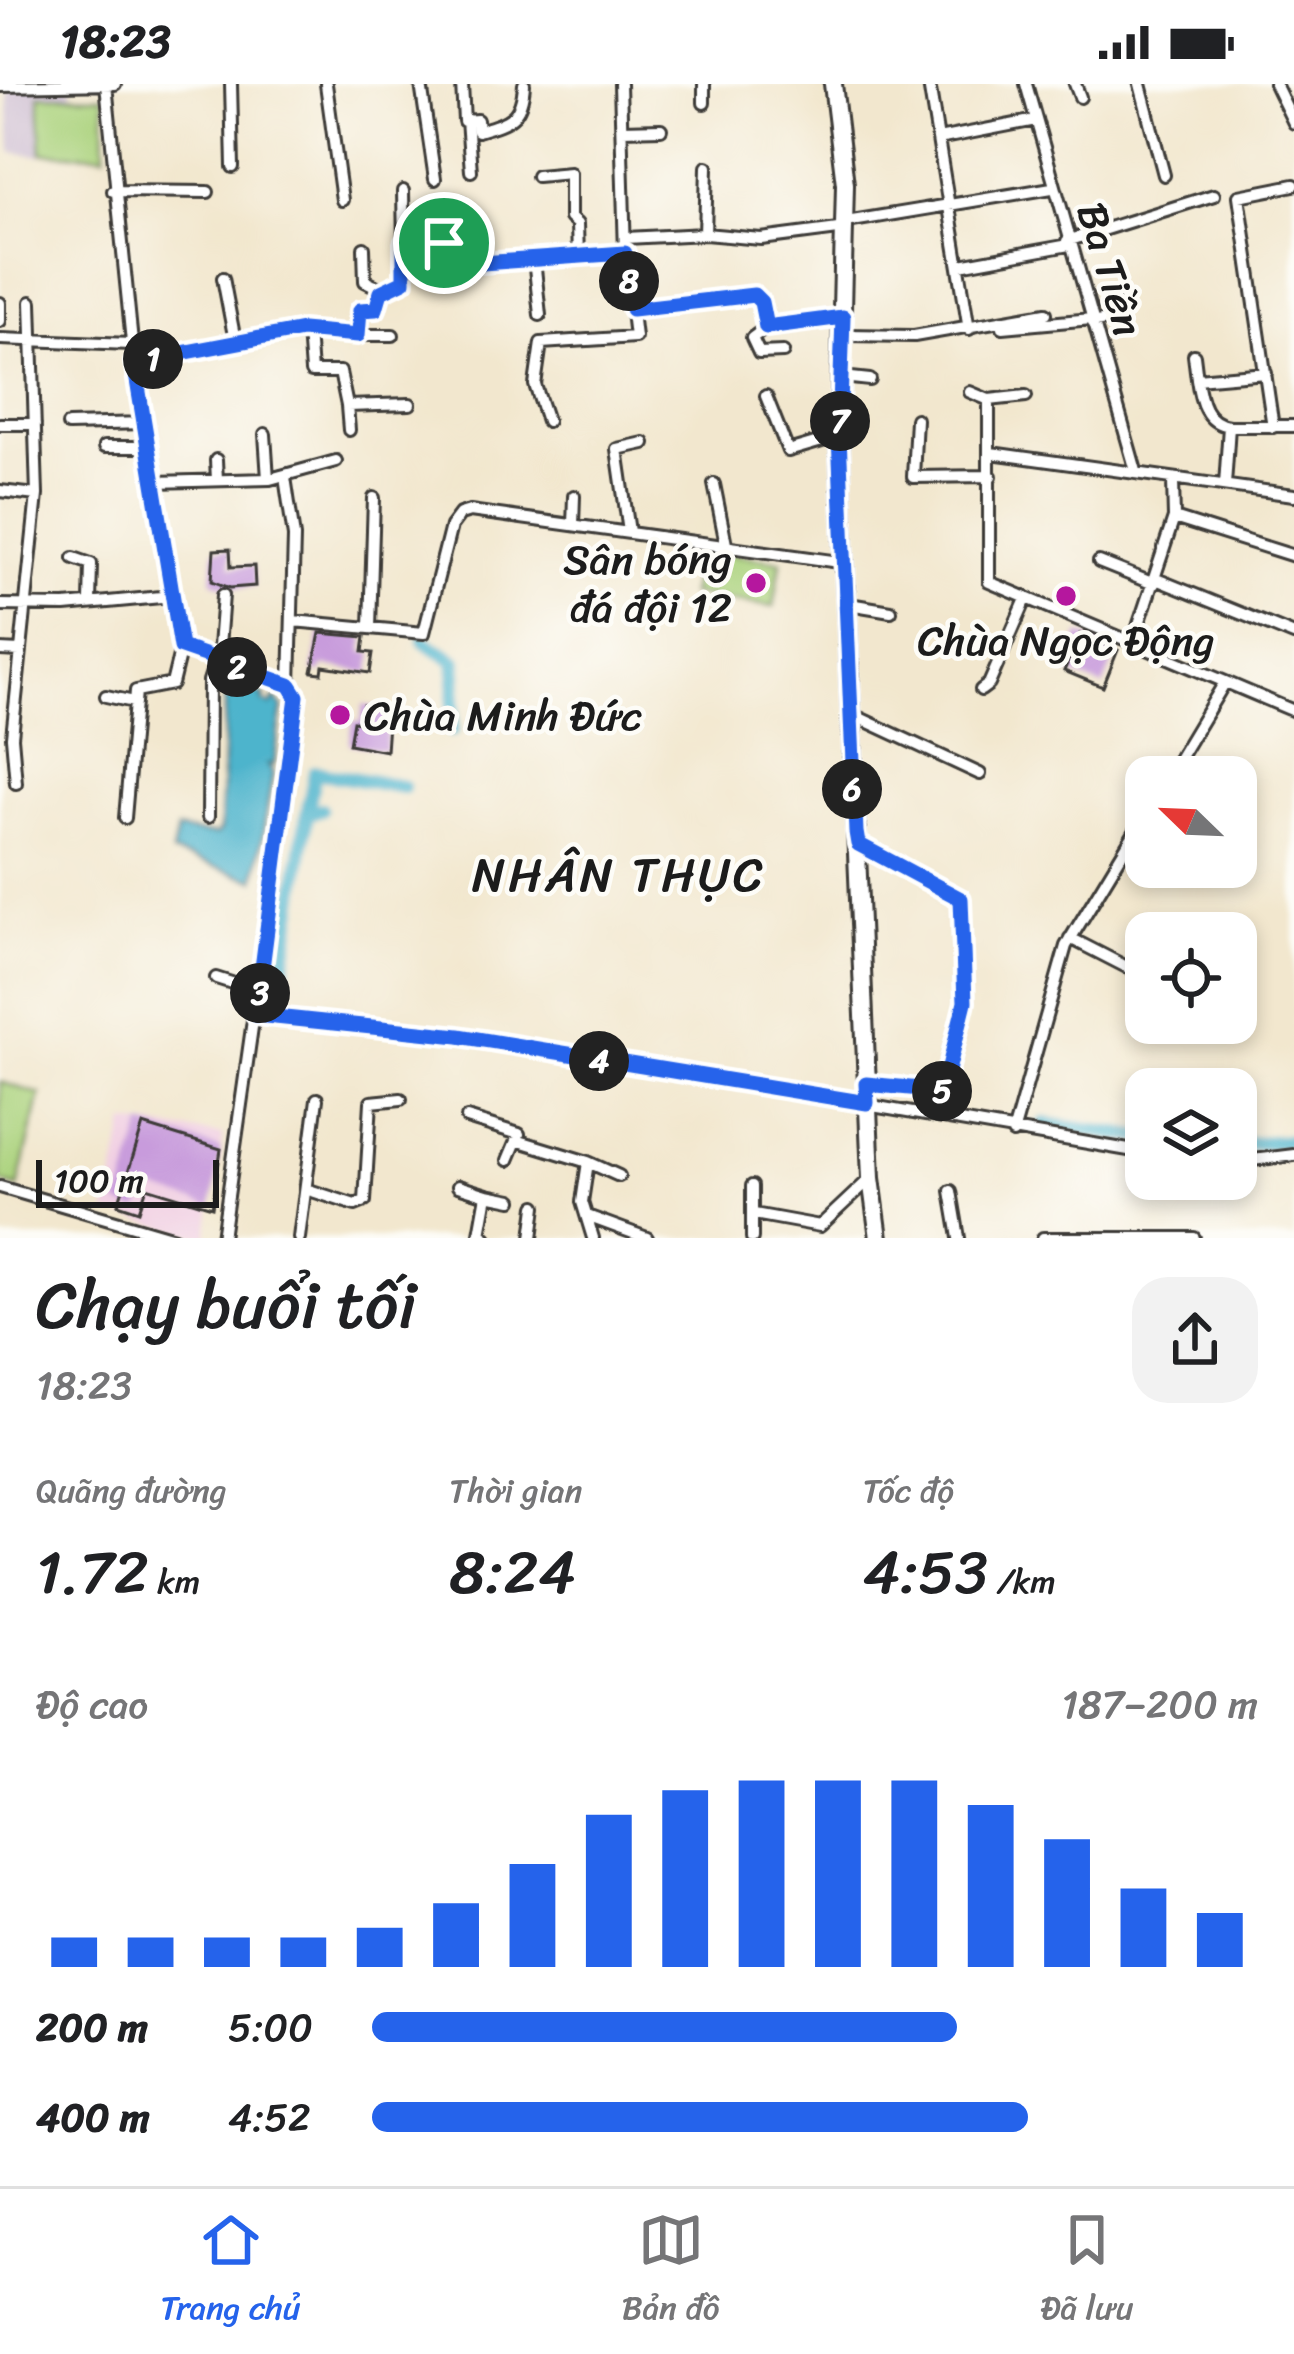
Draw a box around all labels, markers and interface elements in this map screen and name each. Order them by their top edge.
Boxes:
text: 18:23 [60,2,171,82]
pin [393,192,495,294]
street label: Ba Tiền [1055,193,1165,345]
icon: arrive [411,210,477,276]
pin: 8 [599,251,659,311]
text: 8 [619,252,639,310]
pin: 1 [123,329,183,389]
text: 1 [146,330,160,388]
pin: 7 [810,391,870,451]
text: 7 [831,392,849,450]
place label: Sân bóng đá đội 12 [563,523,732,645]
marker: Sân bóng đá đội 12 [743,570,769,596]
marker: Chùa Ngọc Động [1053,583,1079,609]
place label: Chùa Ngọc Động [918,604,1214,678]
pin: 2 [207,637,267,697]
text: 2 [227,638,247,696]
place label: Chùa Minh Đức [364,679,642,753]
marker: Chùa Minh Đức [327,702,353,728]
north arrow [1125,756,1257,888]
map controls [1125,756,1257,1200]
pin: 6 [822,759,882,819]
text: 6 [843,760,861,818]
district label: NHÂN THỤC [472,832,766,917]
button: locate [1125,912,1257,1044]
pin: 3 [230,963,290,1023]
text: 3 [251,964,269,1022]
pin: 4 [569,1031,629,1091]
text: 4 [589,1032,609,1090]
pin: 5 [912,1061,972,1121]
text: 5 [932,1062,952,1120]
button: layers [1125,1068,1257,1200]
text: 100 m [54,1152,144,1210]
scale bar [36,1154,219,1207]
text: Chạy buổi tối [36,1247,416,1364]
button: share [1132,1277,1258,1403]
text: 18:23 [36,1351,132,1420]
text: Quãng đường [36,1462,227,1520]
text: Thời gian [449,1462,582,1520]
text: Tốc độ [863,1462,954,1520]
text: 1.72 [36,1520,149,1626]
text: 8:24 [449,1520,576,1626]
text: 4:53 [863,1520,988,1626]
text: km [149,1553,200,1611]
text: /km [988,1553,1056,1611]
text: Độ cao [36,1670,148,1739]
text: 187–200 m [1061,1670,1258,1739]
text: 200 m [36,1993,148,2062]
text: 5:00 [228,1993,313,2062]
text: 400 m [36,2083,150,2152]
text: 4:52 [228,2083,311,2152]
tab: Trang chủ [161,2207,301,2337]
tab: Bản đồ [622,2207,720,2337]
tab: Đã lưu [1041,2207,1133,2337]

